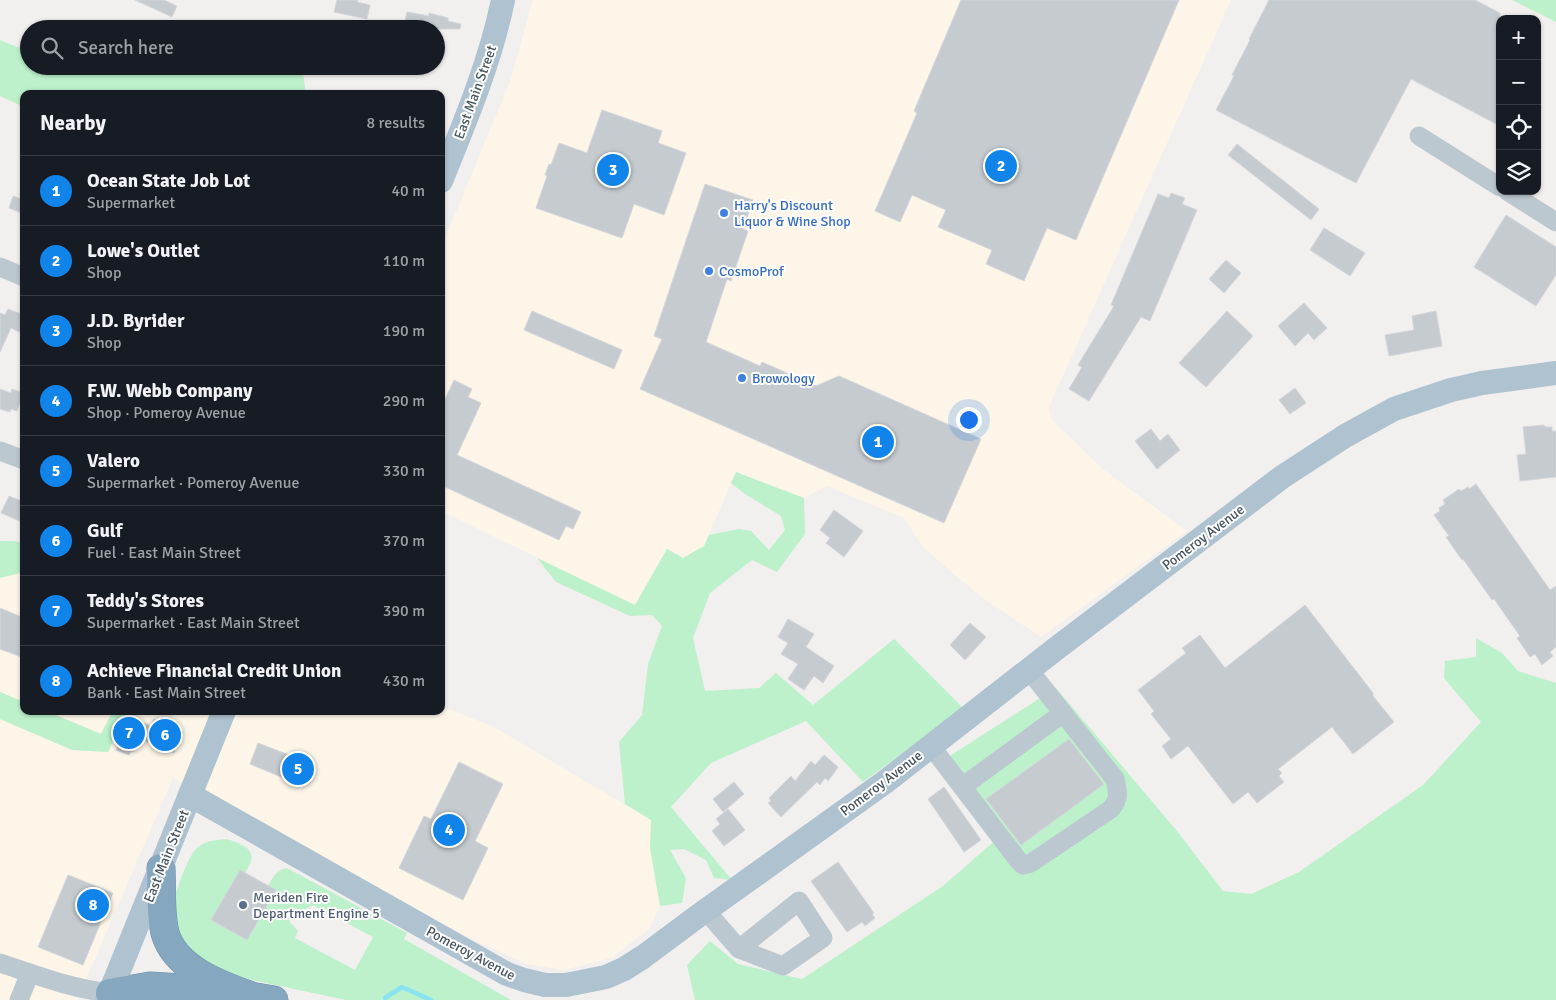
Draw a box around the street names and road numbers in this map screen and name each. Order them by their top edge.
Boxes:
street label: East Main Street [451,43,500,141]
street label: Pomeroy Avenue [1159,501,1248,574]
street label: Pomeroy Avenue [837,747,926,820]
street label: East Main Street [140,807,193,905]
street label: Pomeroy Avenue [423,923,518,984]

